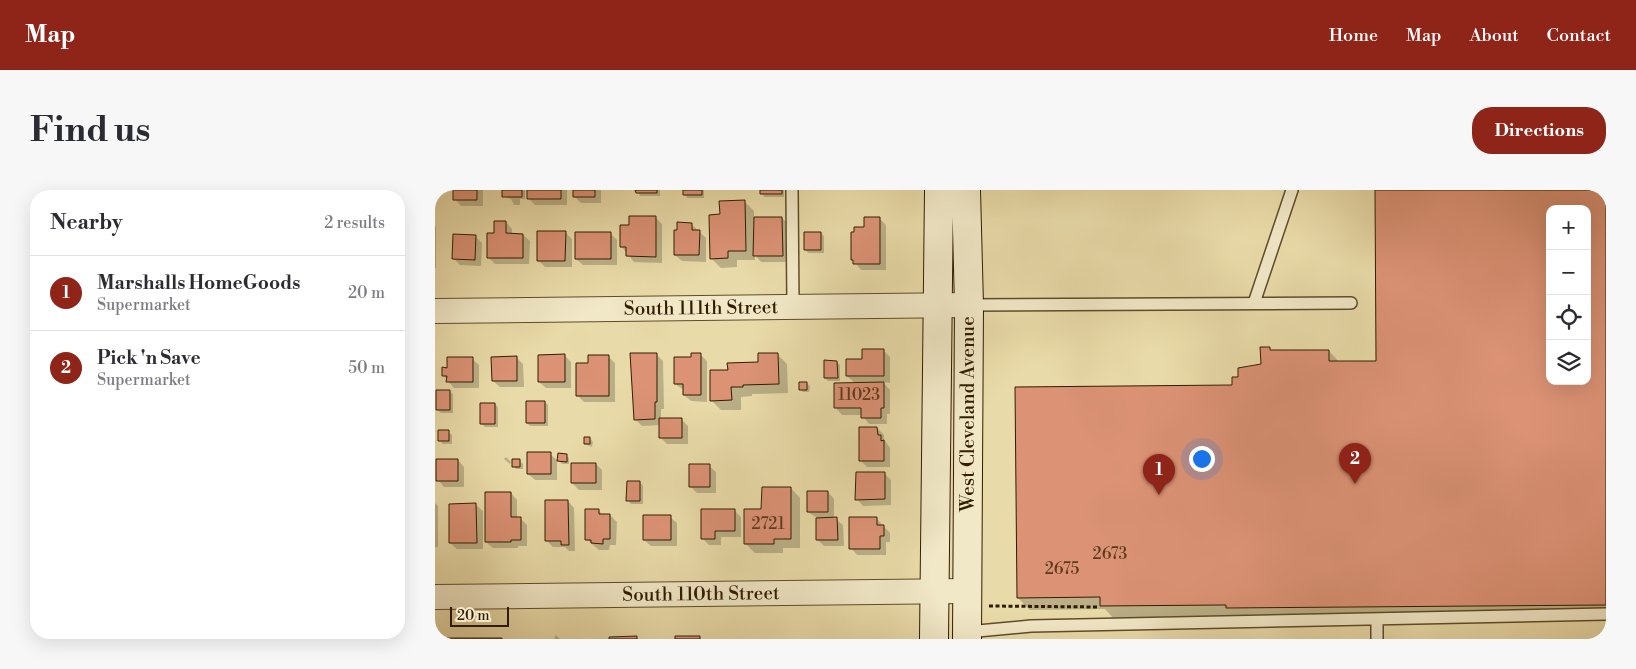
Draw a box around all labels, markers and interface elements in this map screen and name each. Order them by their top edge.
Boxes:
text: Map [25,20,75,50]
text: Home [1329,24,1378,47]
text: Map [1406,24,1442,47]
text: About [1470,24,1519,47]
text: Contact [1547,24,1611,47]
button: Directions [1472,107,1606,154]
text: Find us [30,109,150,152]
map controls [1546,205,1591,385]
button: + [1546,205,1591,250]
text: Nearby [50,210,123,236]
text: 2 results [324,213,385,233]
button: − [1546,250,1591,295]
text: Marshalls HomeGoods [97,271,300,295]
text: 1 [62,283,70,303]
text: 20 m [348,283,385,303]
text: Supermarket [97,295,191,315]
street label: South 111th Street [624,295,779,321]
button: locate [1546,295,1591,340]
street label: West Cleveland Avenue [956,316,980,513]
button: layers [1546,340,1591,385]
text: Pick 'n Save [97,346,201,370]
text: 2 [61,358,71,378]
text: 50 m [348,358,385,378]
text: Supermarket [97,370,191,390]
house number: 11023 [838,385,880,405]
pin: 2 [1339,443,1371,484]
your location [1189,446,1215,472]
pin: 1 [1143,454,1175,495]
house number: 2721 [751,514,785,534]
house number: 2673 [1093,544,1128,564]
house number: 2675 [1045,559,1079,579]
street label: South 110th Street [622,581,780,607]
scale bar [450,604,509,627]
text: 20 m [457,607,489,625]

